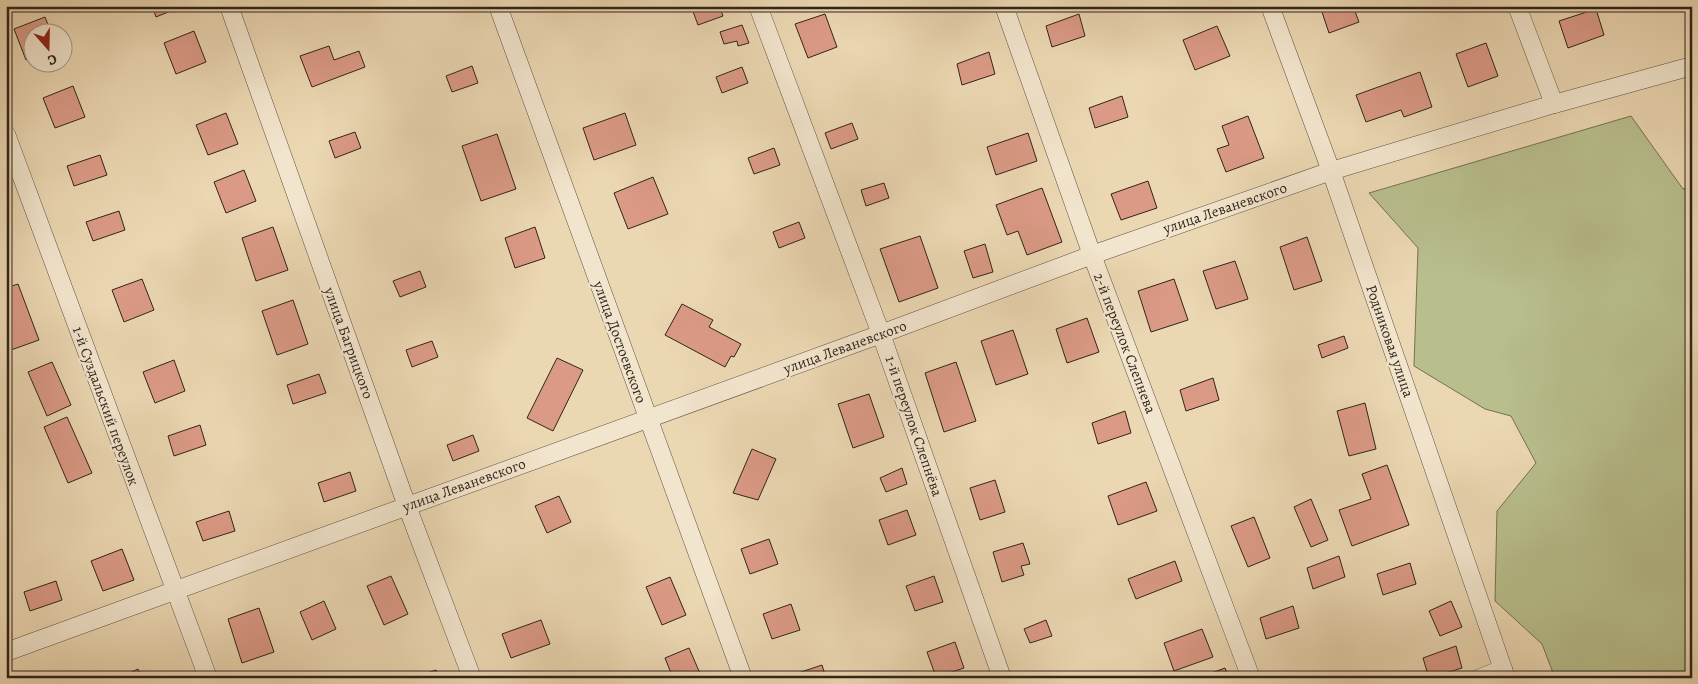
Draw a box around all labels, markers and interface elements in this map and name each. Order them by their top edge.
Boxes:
north arrow [22,22,72,72]
text: С [45,49,60,70]
street label: улица Леваневского [1159,177,1290,239]
street label: 2-й переулок Слепнева [1089,270,1161,416]
street label: улица Достоевского [588,277,651,406]
street label: Родниковая улица [1361,282,1419,400]
street label: улица Багрицкого [319,284,378,402]
street label: улица Леваневского [780,315,909,379]
street label: 1-й Суздальский переулок [68,324,144,489]
street label: 1-й переулок Слепнёва [881,353,947,499]
street label: улица Леваневского [399,453,528,517]

